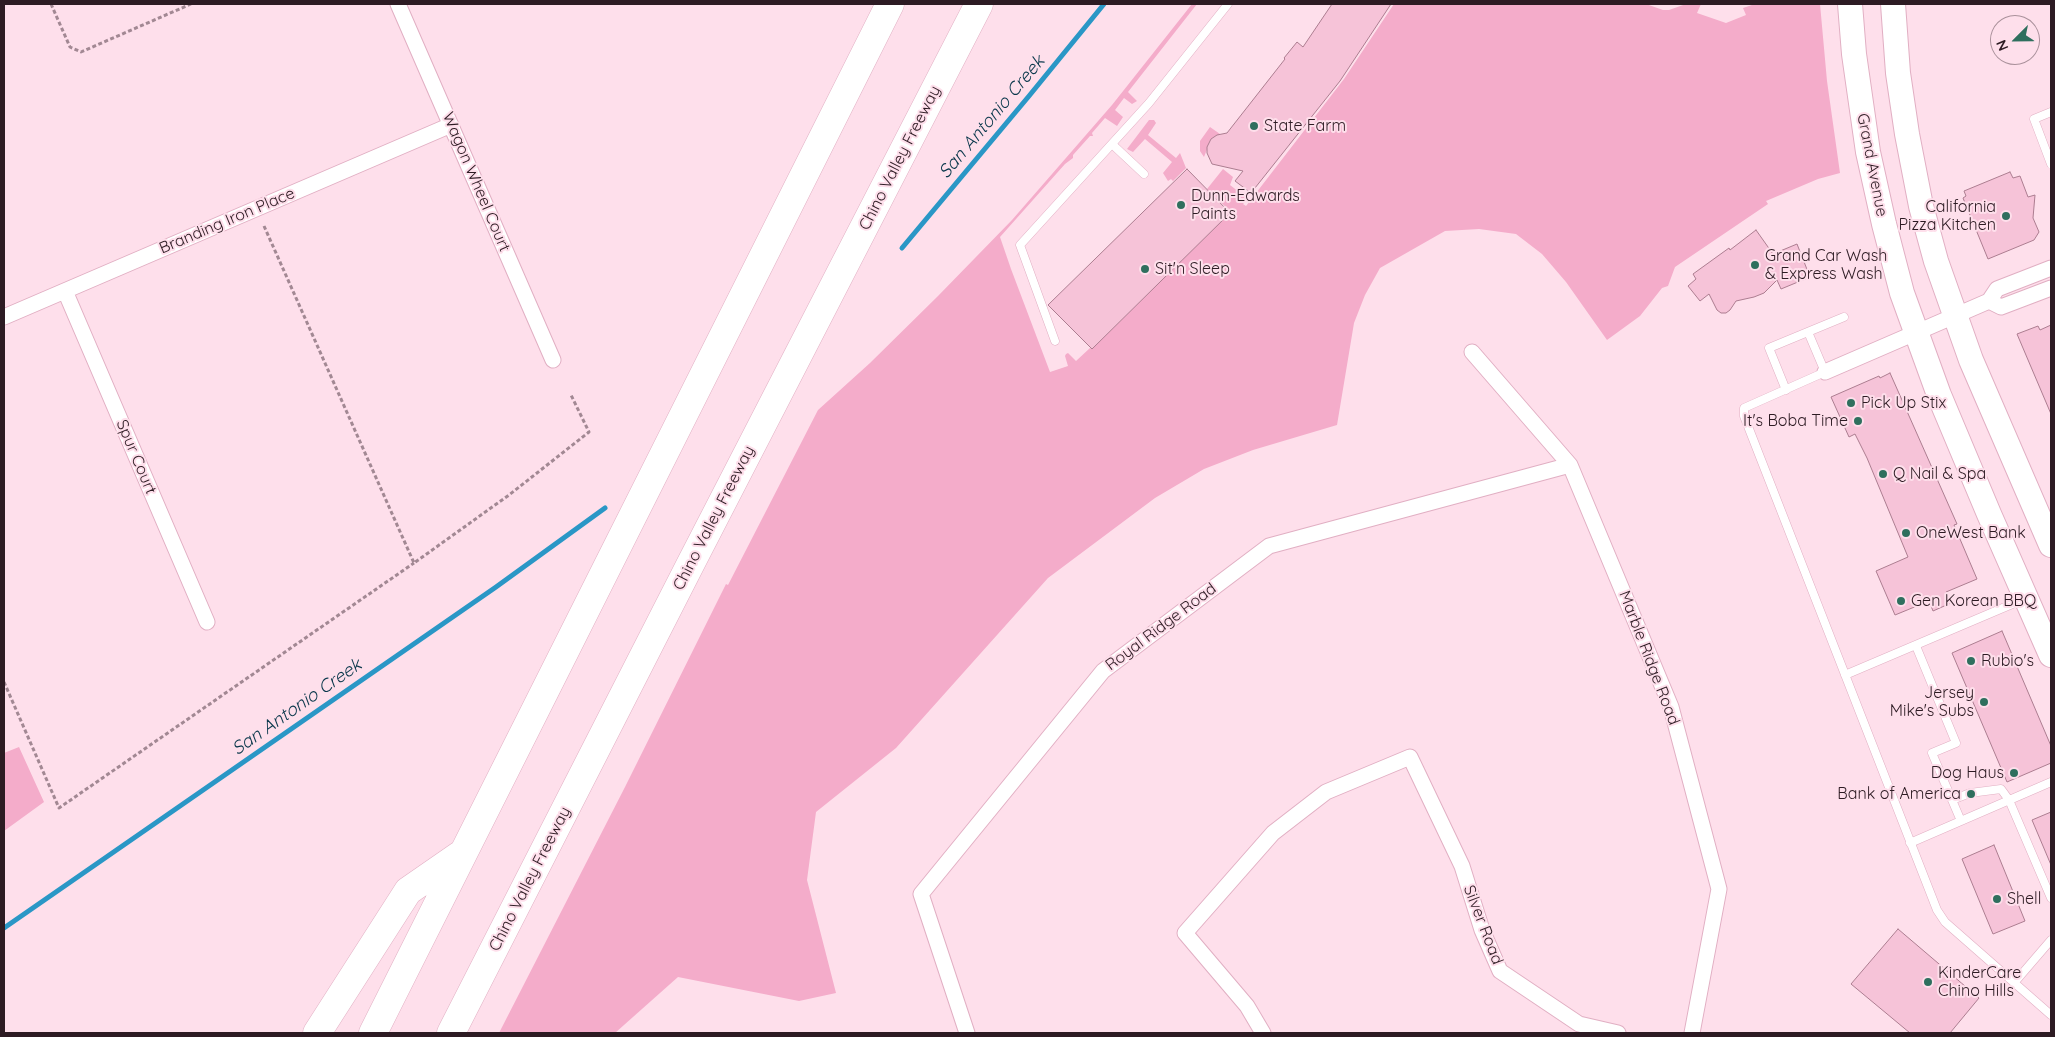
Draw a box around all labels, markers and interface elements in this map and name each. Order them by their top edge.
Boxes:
north arrow [1990,15,2040,65]
text: N [1992,37,2012,54]
water label: San Antonio Creek [934,51,1050,183]
street label: Chino Valley Freeway [855,83,945,233]
street label: Wagon Wheel Court [438,109,514,255]
street label: Grand Avenue [1853,112,1891,218]
place label: State Farm [1264,116,1346,136]
marker: State Farm [1248,120,1260,132]
street label: Branding Iron Place [156,184,298,258]
place label: Dunn-Edwards Paints [1191,186,1300,224]
place label: California Pizza Kitchen [1898,197,1996,235]
marker: Dunn-Edwards Paints [1175,199,1187,211]
marker: California Pizza Kitchen [2000,210,2012,222]
place label: Grand Car Wash & Express Wash [1765,246,1887,284]
place label: Sit'n Sleep [1155,259,1230,279]
marker: Grand Car Wash & Express Wash [1749,259,1761,271]
marker: Sit'n Sleep [1139,263,1151,275]
place label: Pick Up Stix [1861,393,1946,413]
marker: Pick Up Stix [1845,397,1857,409]
place label: It's Boba Time [1743,411,1848,431]
marker: It's Boba Time [1852,415,1864,427]
street label: Spur Court [112,417,160,497]
street label: Chino Valley Freeway [669,443,759,593]
place label: Q Nail & Spa [1893,464,1986,484]
marker: Q Nail & Spa [1877,468,1889,480]
place label: OneWest Bank [1916,523,2026,543]
marker: OneWest Bank [1900,527,1912,539]
street label: Royal Ridge Road [1102,579,1220,675]
street label: Marble Ridge Road [1615,588,1683,728]
place label: Gen Korean BBQ [1911,591,2036,611]
marker: Gen Korean BBQ [1895,595,1907,607]
place label: Rubio's [1981,651,2034,671]
water label: San Antonio Creek [228,654,366,760]
marker: Rubio's [1965,655,1977,667]
place label: Jersey Mike's Subs [1890,683,1974,721]
marker: Jersey Mike's Subs [1978,696,1990,708]
place label: Dog Haus [1931,763,2004,783]
marker: Dog Haus [2008,767,2020,779]
place label: Bank of America [1837,784,1961,804]
marker: Bank of America [1965,788,1977,800]
street label: Chino Valley Freeway [485,804,575,954]
street label: Silver Road [1459,883,1507,967]
place label: Shell [2007,889,2041,909]
marker: Shell [1991,893,2003,905]
place label: KinderCare Chino Hills [1938,963,2021,1001]
marker: KinderCare Chino Hills [1922,976,1934,988]

